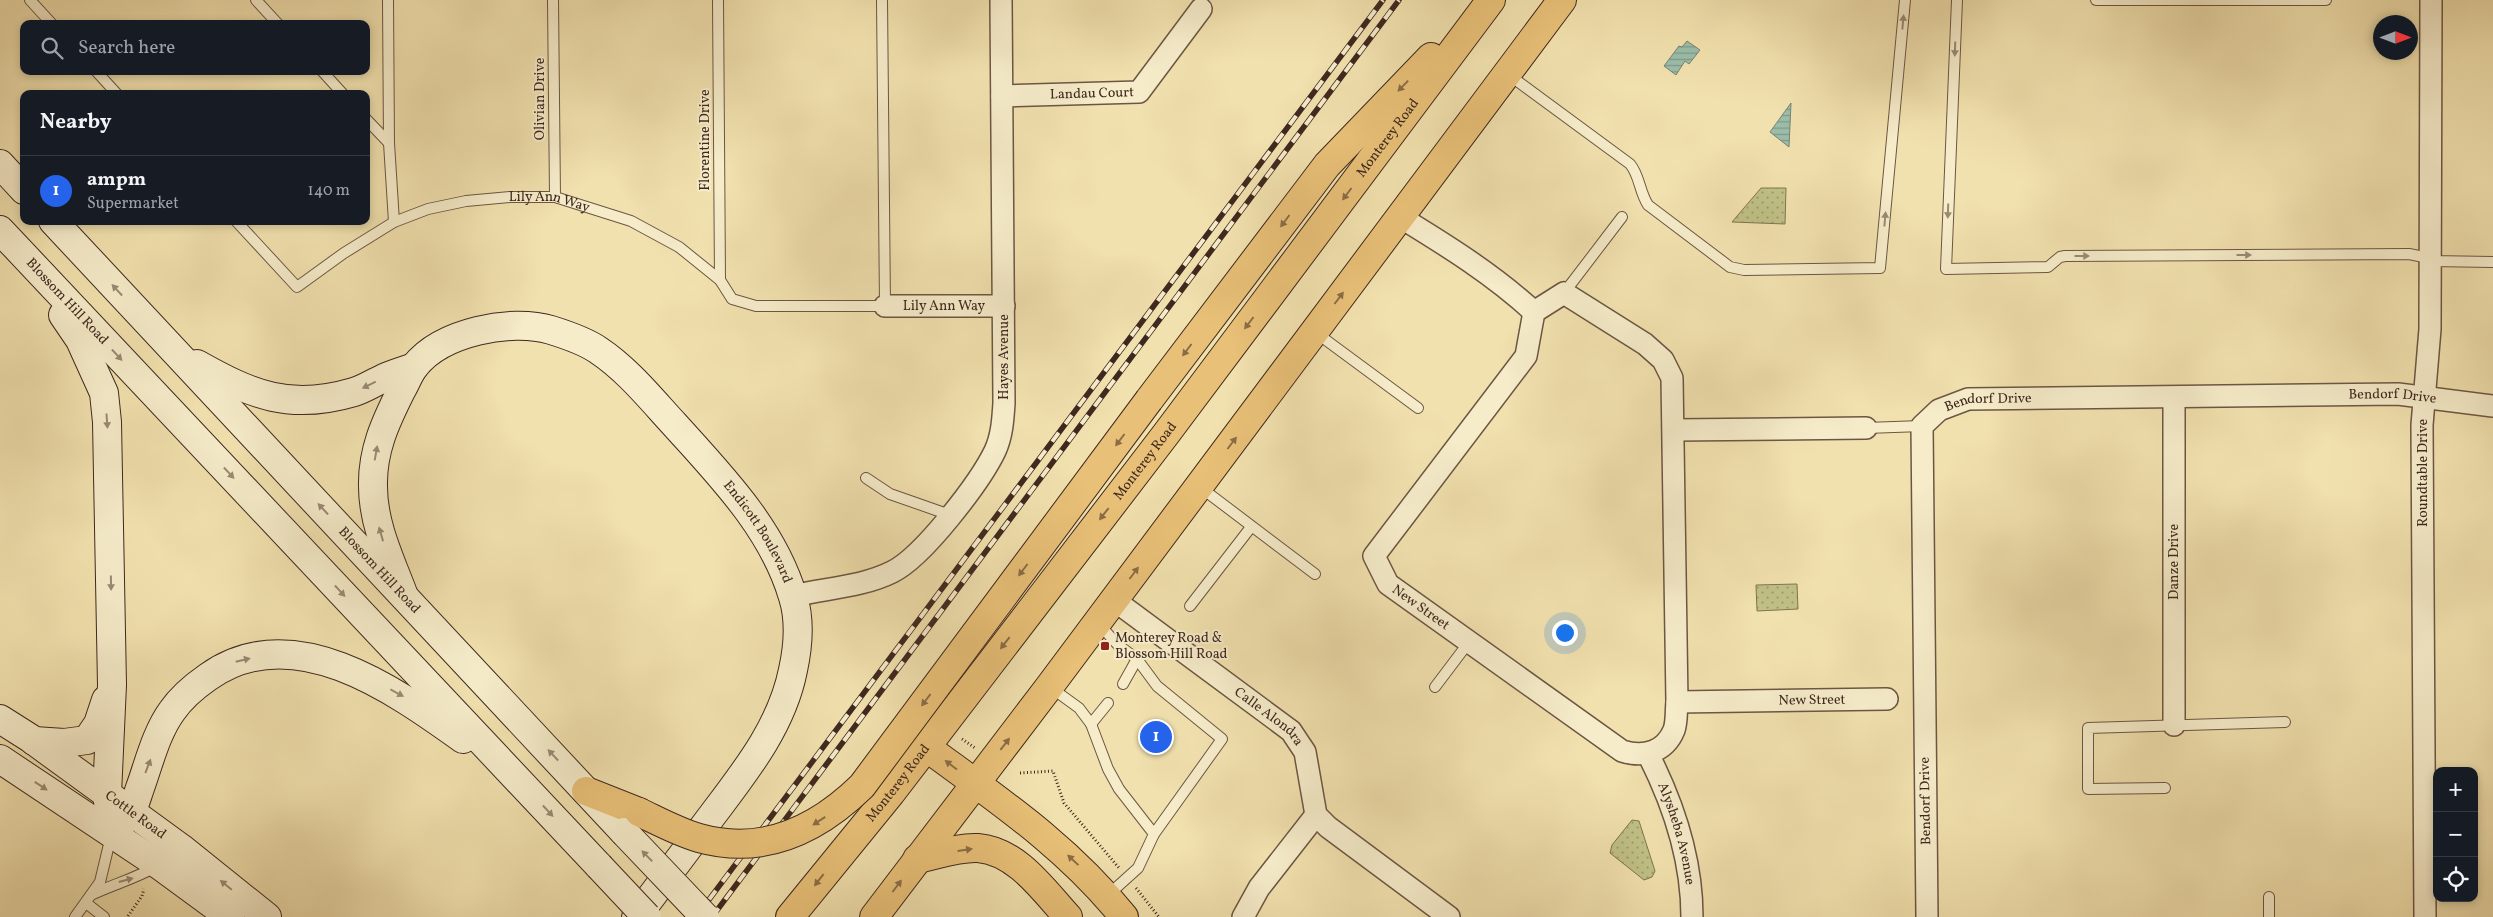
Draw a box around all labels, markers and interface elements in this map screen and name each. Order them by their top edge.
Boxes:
one-way arrow [1899,14,1907,30]
north arrow [2373,15,2418,60]
search box [20,20,370,75]
icon: search [38,34,66,62]
text: Search here [78,35,175,61]
one-way arrow [1950,41,1958,57]
street label: Olivian Drive [531,57,550,140]
one-way arrow [1397,79,1409,91]
street label: Landau Court [1050,83,1134,104]
street label: Florentine Drive [696,89,715,191]
street label: Monterey Road [1352,95,1424,181]
text: Nearby [40,108,111,137]
text: ampm [87,167,146,193]
text: 1 [53,180,59,202]
text: 140 m [308,180,350,202]
street label: Lily Ann Way [509,187,593,217]
one-way arrow [1341,187,1352,200]
text: Supermarket [87,193,179,215]
one-way arrow [1944,203,1952,219]
one-way arrow [1881,211,1889,227]
one-way arrow [1279,214,1290,227]
one-way arrow [2237,251,2253,259]
one-way arrow [2074,252,2090,260]
street label: Blossom Hill Road [22,254,113,349]
one-way arrow [111,284,123,296]
one-way arrow [1334,292,1345,305]
street label: Lily Ann Way [903,297,986,316]
street label: Hayes Avenue [995,314,1014,400]
one-way arrow [1244,316,1254,330]
one-way arrow [1182,343,1192,357]
one-way arrow [111,348,123,360]
one-way arrow [362,381,376,389]
street label: Bendorf Drive [2348,384,2438,408]
street label: Bendorf Drive [1942,389,2032,417]
one-way arrow [103,413,111,429]
street label: Monterey Road [1109,418,1181,504]
street label: Roundtable Drive [2414,419,2433,527]
one-way arrow [1115,433,1125,447]
one-way arrow [1226,437,1237,450]
one-way arrow [372,445,380,461]
one-way arrow [223,467,235,479]
street label: Endicott Boulevard [719,477,797,586]
one-way arrow [317,504,329,516]
one-way arrow [1099,507,1109,521]
street label: Blossom Hill Road [334,523,425,618]
street label: Danze Drive [2165,524,2184,600]
one-way arrow [377,526,385,541]
one-way arrow [1018,563,1028,577]
one-way arrow [1129,567,1140,580]
one-way arrow [107,576,115,592]
street label: New Street [1388,580,1454,635]
one-way arrow [334,585,346,597]
your location [1552,620,1578,646]
place label: Monterey Road & Blossom Hill Road [1115,629,1228,664]
one-way arrow [1000,636,1010,650]
marker: Monterey Road & Blossom Hill Road [1099,640,1111,652]
one-way arrow [235,656,250,664]
street label: Calle Alondra [1230,683,1308,750]
one-way arrow [390,689,403,698]
street label: New Street [1778,690,1846,710]
one-way arrow [921,693,931,707]
pin: 1 [1140,718,1172,756]
one-way arrow [1000,737,1010,751]
street label: Monterey Road [862,740,935,826]
one-way arrow [547,749,559,761]
street label: Bendorf Drive [1916,756,1936,845]
one-way arrow [144,758,152,773]
one-way arrow [944,760,958,770]
map controls [2433,767,2478,902]
button: + [2433,767,2478,812]
street label: Alysheba Avenue [1653,779,1699,886]
one-way arrow [34,781,48,790]
street label: Cottle Road [101,786,170,844]
one-way arrow [542,805,554,817]
button: − [2433,812,2478,857]
one-way arrow [813,816,826,826]
one-way arrow [958,845,974,853]
one-way arrow [642,851,654,863]
one-way arrow [1068,854,1080,866]
button: locate [2433,857,2478,902]
one-way arrow [814,873,824,887]
one-way arrow [118,876,134,884]
one-way arrow [220,879,233,890]
one-way arrow [892,879,902,893]

